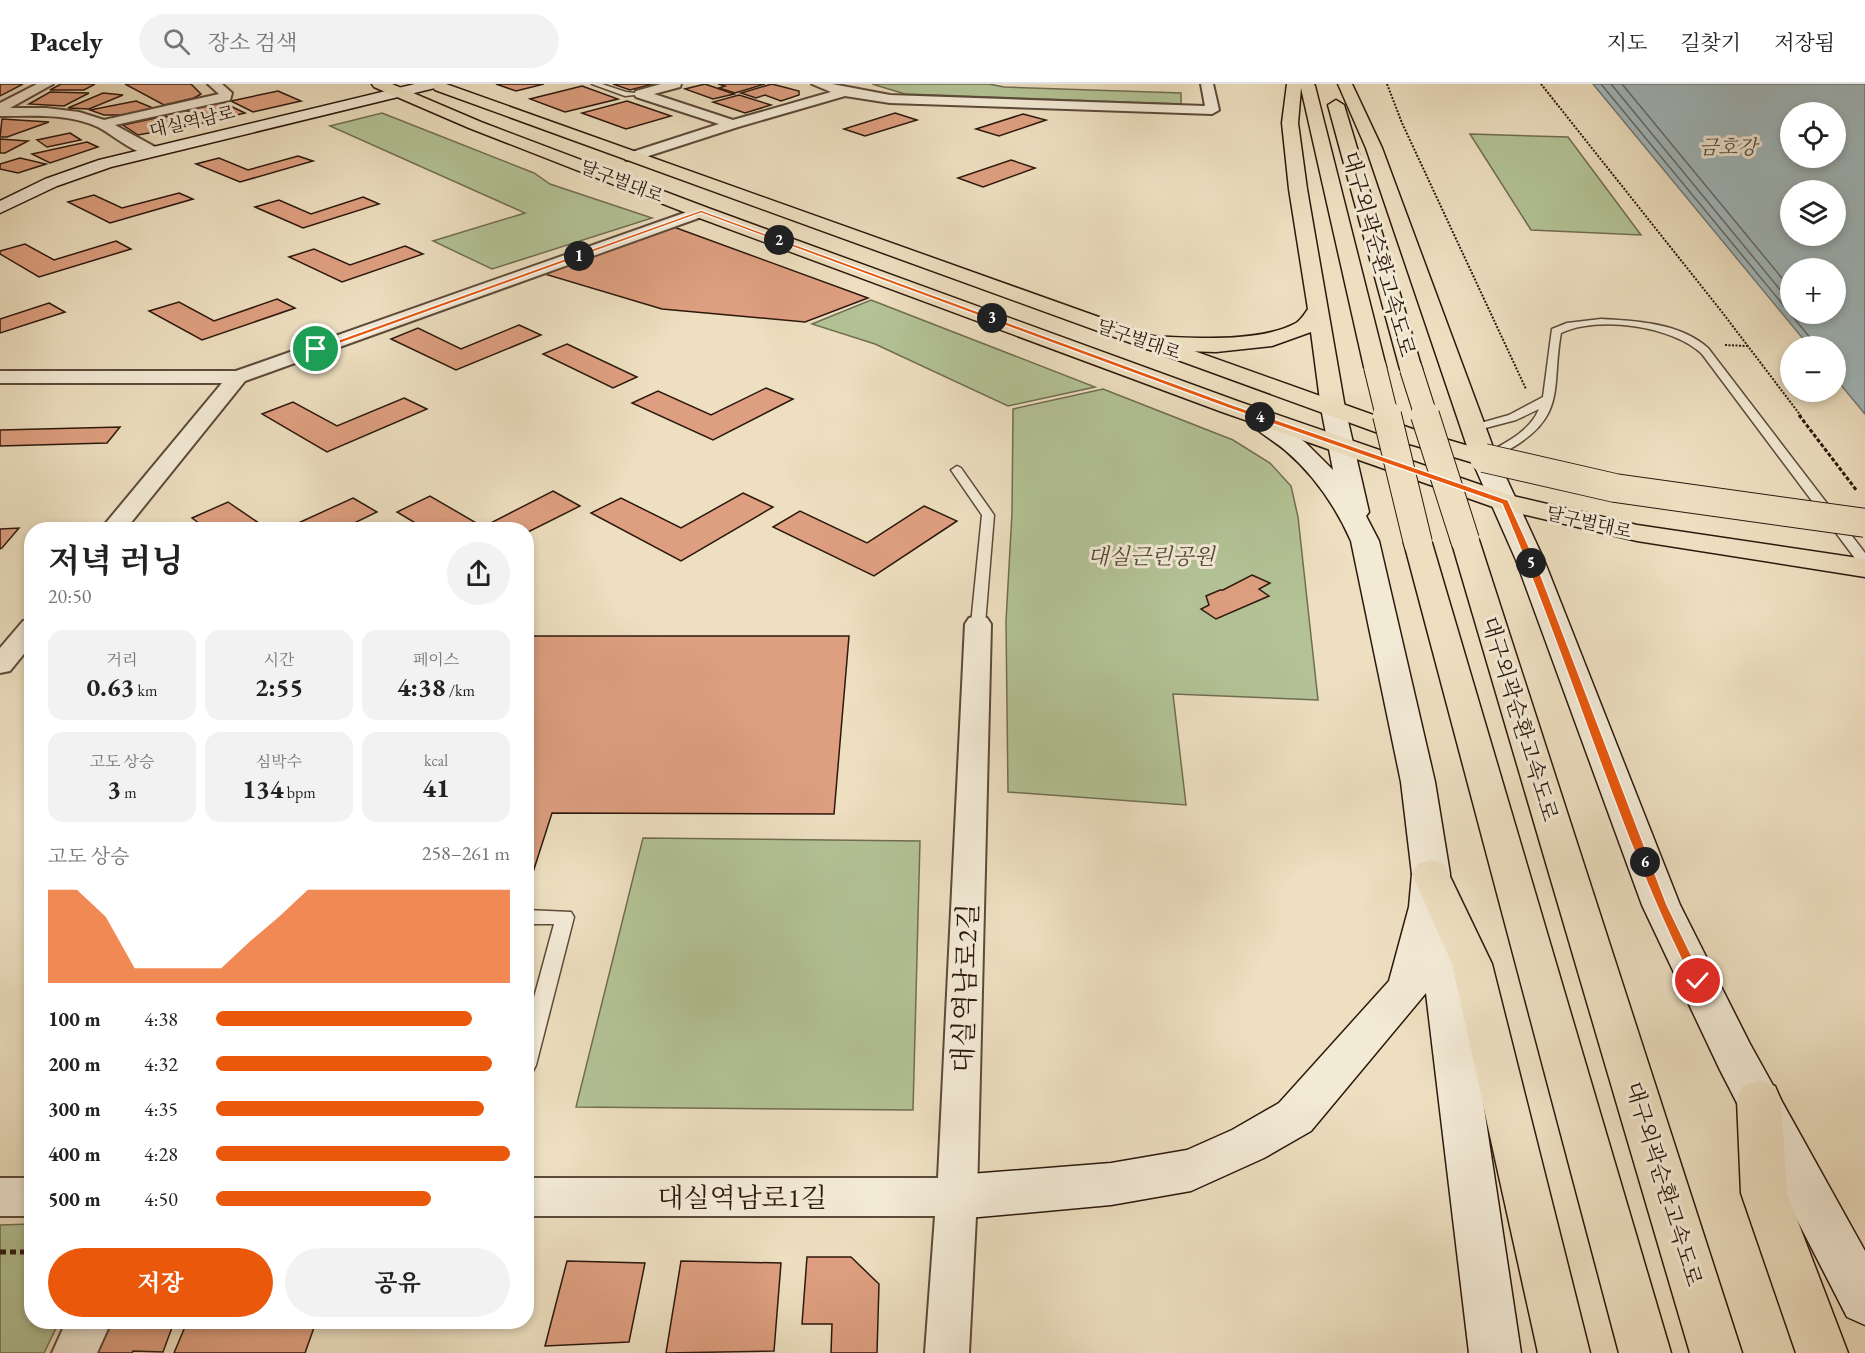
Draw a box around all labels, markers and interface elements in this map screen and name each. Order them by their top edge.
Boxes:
search box [139,14,559,68]
text: Pacely [30,23,103,59]
icon: search [160,25,193,58]
text: 장소 검색 [208,28,297,57]
text: 지도 [1607,29,1647,56]
text: 길찾기 [1680,29,1741,56]
text: 저장됨 [1774,29,1835,56]
street label: 대실역남로 [147,100,237,142]
map controls [1780,102,1846,402]
button: locate [1780,102,1846,168]
water label: 금호강 [1699,134,1760,160]
street label: 대구외곽순환고속도로 [1336,148,1422,360]
street label: 달구벌대로 [577,155,667,207]
button: layers [1780,180,1846,246]
pin: 2 [764,225,794,255]
text: 2 [775,229,783,250]
pin: 1 [564,241,594,271]
text: 1 [575,245,583,266]
button: + [1780,258,1846,324]
pin: 3 [977,303,1007,333]
text: 3 [988,307,996,328]
street label: 달구벌대로 [1094,314,1184,364]
pin [290,323,341,374]
icon: arrive [299,332,332,365]
button: − [1780,336,1846,402]
pin: 4 [1245,402,1275,432]
text: 4 [1256,406,1264,427]
street label: 달구벌대로 [1544,501,1634,543]
text: 저녁 러닝 [48,539,183,582]
button: share [447,542,510,605]
park label: 대실근린공원 [1087,542,1217,571]
pin: 5 [1516,548,1546,578]
text: 5 [1527,552,1535,573]
text: 20:50 [48,583,91,609]
street label: 대구외곽순환고속도로 [1475,613,1565,825]
text: 거리 [107,649,137,670]
text: 시간 [264,649,294,670]
text: 페이스 [413,649,459,670]
text: 0.63 [87,670,134,704]
text: 2:55 [255,670,303,704]
text: 4:38 [397,670,446,704]
text: km [134,680,157,701]
text: /km [446,680,475,701]
text: kcal [424,750,448,771]
text: 고도 상승 [89,751,155,772]
text: 심박수 [256,751,302,772]
text: 41 [422,771,450,805]
text: 3 [107,772,121,806]
text: 134 [242,772,284,806]
text: m [121,782,137,803]
text: bpm [284,782,316,803]
text: 258–261 m [422,840,510,866]
text: 고도 상승 [48,843,129,869]
pin: 6 [1630,847,1660,877]
text: 6 [1641,851,1649,872]
street label: 대실역남로2길 [945,903,985,1073]
pin [1672,955,1723,1006]
icon: check [1681,964,1714,997]
text: 100 m [48,1006,101,1032]
text: 4:38 [144,1006,178,1032]
text: 200 m [48,1051,101,1077]
text: 4:32 [144,1051,178,1077]
street label: 대구외곽순환고속도로 [1619,1078,1709,1290]
text: 300 m [48,1096,101,1122]
text: 4:35 [144,1096,178,1122]
text: 400 m [48,1141,101,1167]
text: 4:28 [144,1141,178,1167]
street label: 대실역남로1길 [657,1180,827,1215]
text: 500 m [48,1186,101,1212]
text: 4:50 [144,1186,178,1212]
button: 저장 [48,1248,273,1317]
button: 공유 [285,1248,510,1317]

